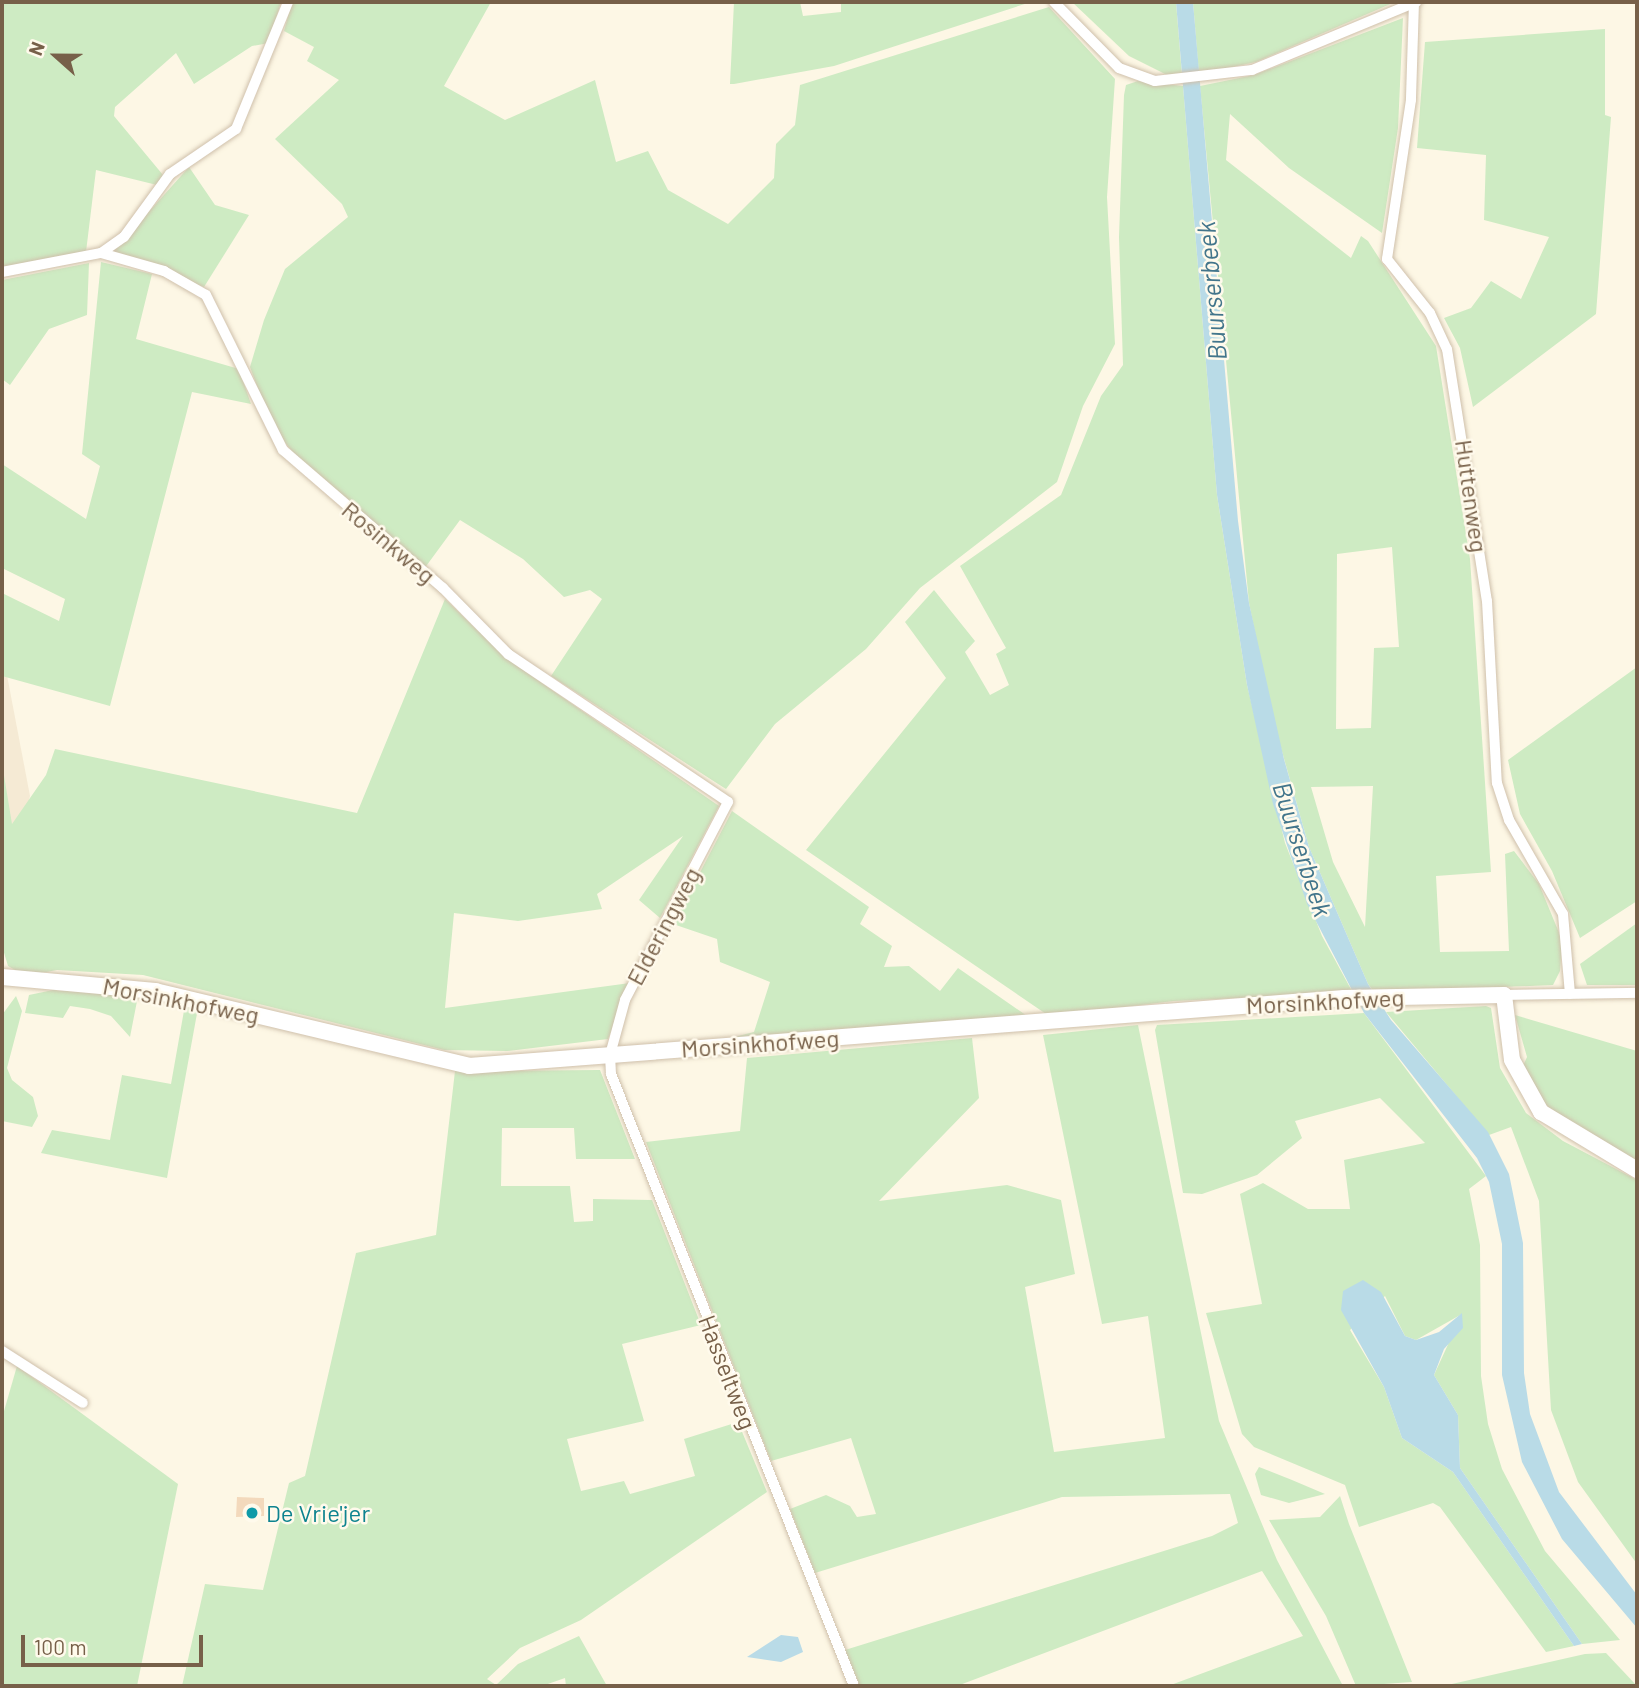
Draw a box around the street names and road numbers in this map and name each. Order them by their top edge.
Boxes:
street label: Huttenweg [1450,438,1494,554]
street label: Rosinkweg [337,495,441,589]
street label: Elderingweg [620,862,706,990]
street label: Morsinkhofweg [101,971,261,1029]
street label: Morsinkhofweg [1245,982,1405,1020]
street label: Morsinkhofweg [680,1023,840,1063]
street label: Hasseltweg [693,1311,763,1433]

